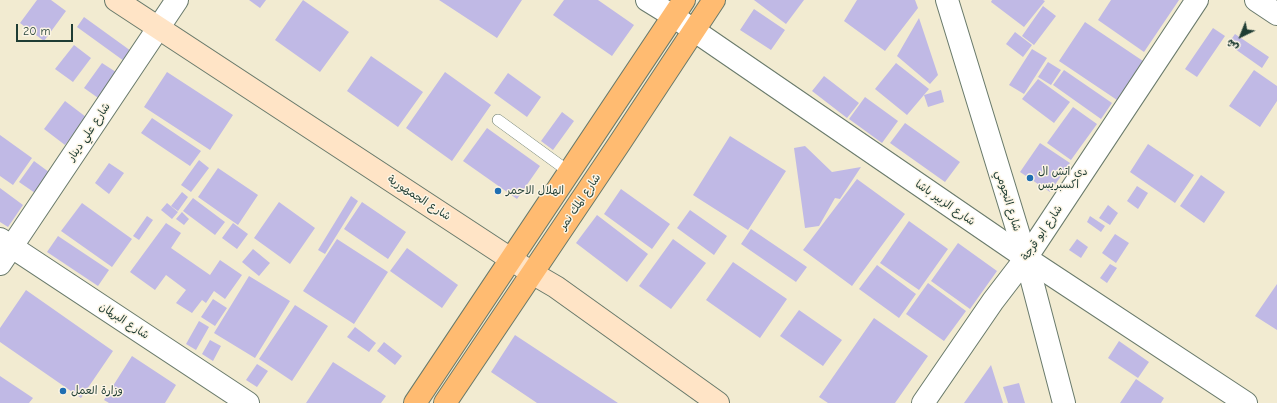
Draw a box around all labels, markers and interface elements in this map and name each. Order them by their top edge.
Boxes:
scale bar [18,16,75,42]
north arrow [1221,16,1261,56]
text: 20 m [23,24,51,38]
text: ش [1224,36,1241,54]
street label: شارع علي دينار [65,100,113,164]
place label: دي اتش ال اكسبريس [1038,165,1088,191]
street label: شارع النجومي [992,169,1024,233]
street label: شارع المك نمر [556,172,604,232]
street label: شارع الجمهورية [385,173,453,223]
marker: دي اتش ال اكسبريس [1025,173,1035,183]
street label: شارع الزبير باشا [913,178,977,228]
place label: الهلال الاحمر [506,184,564,198]
marker: الهلال الاحمر [493,186,503,196]
street label: شارع ابو قرجة [1019,203,1065,263]
street label: شارع البرلمان [97,300,151,342]
place label: وزارة العمل [71,384,123,398]
marker: وزارة العمل [58,386,68,396]

